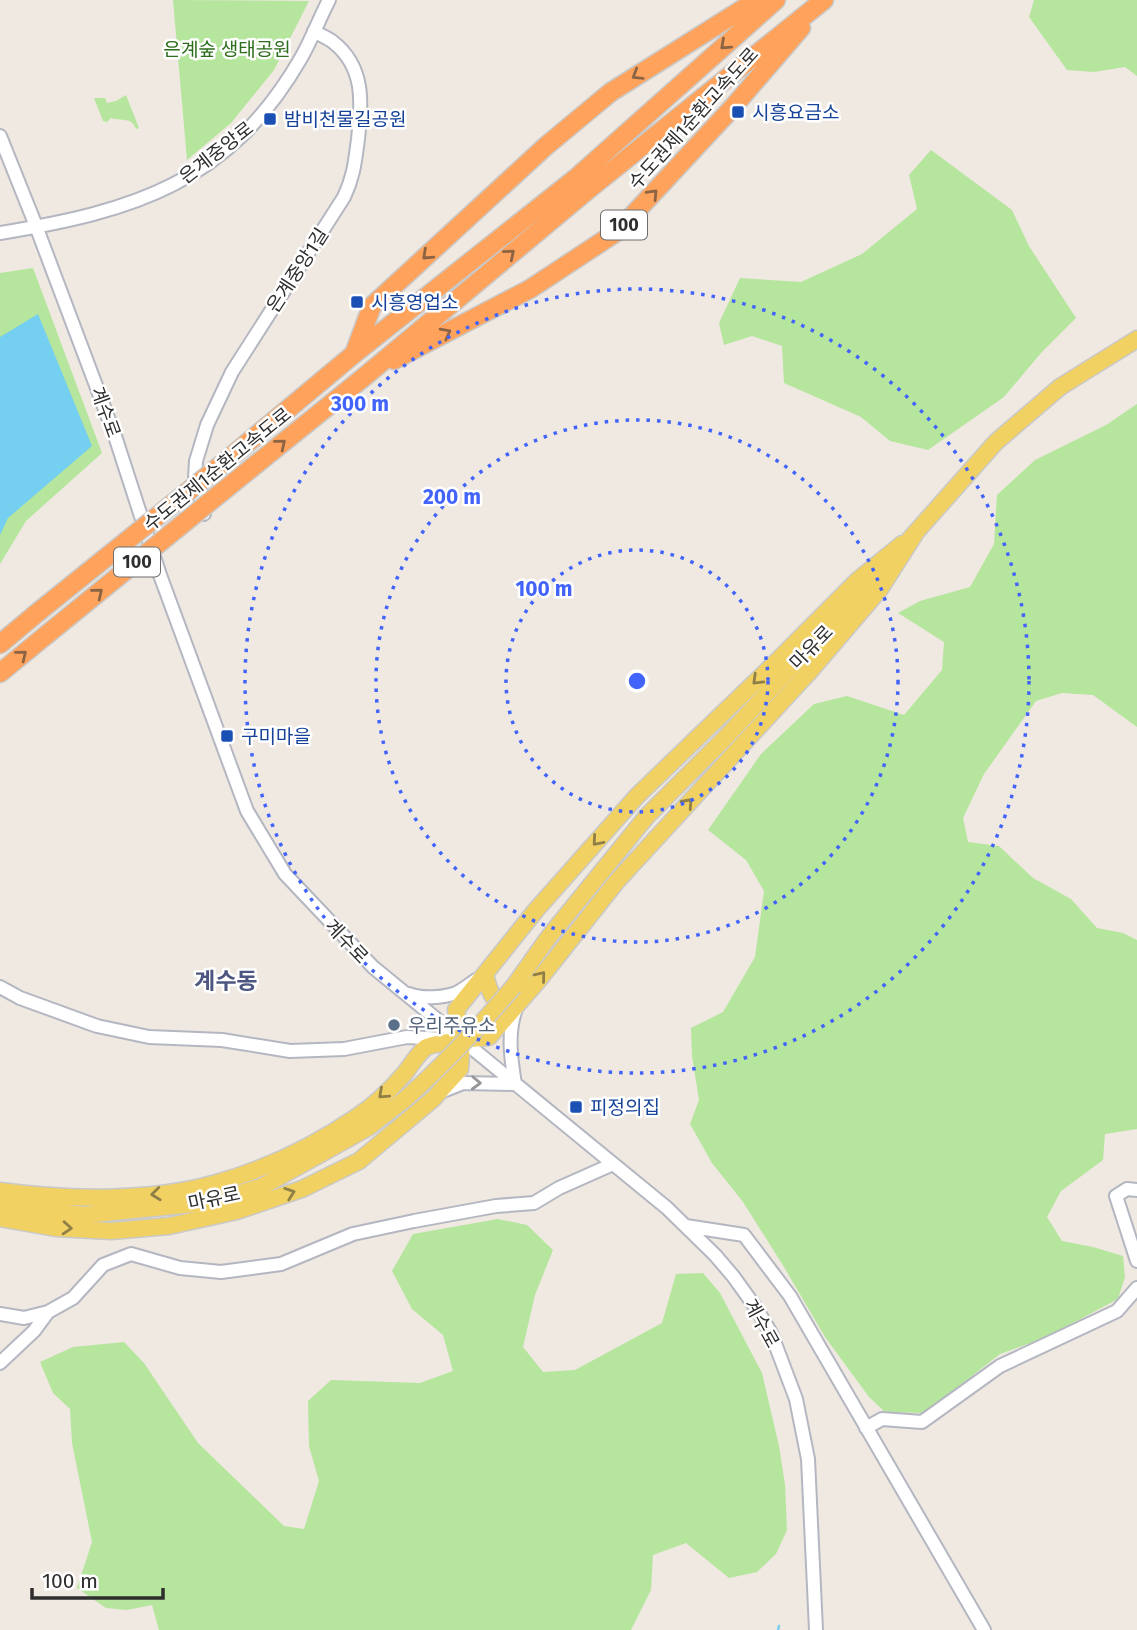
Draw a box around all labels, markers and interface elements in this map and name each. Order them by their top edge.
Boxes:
one-way arrow [720,37,733,50]
park label: 은계숲 생태공원 [163,38,291,61]
street label: 수도권제1순환고속도로 [624,43,763,194]
one-way arrow [632,67,645,80]
place label: 시흥요금소 [752,101,839,124]
marker: 시흥요금소 [730,104,746,120]
place label: 밤비천물길공원 [284,108,406,131]
marker: 밤비천물길공원 [262,111,278,127]
street label: 은계중앙로 [175,116,258,188]
one-way arrow [645,189,657,202]
road number: 100 [601,210,647,240]
street label: 은계중앙1길 [262,224,333,317]
one-way arrow [422,246,435,259]
one-way arrow [502,250,515,263]
place label: 시흥영업소 [371,291,458,314]
marker: 시흥영업소 [349,294,365,310]
one-way arrow [438,328,451,342]
street label: 계수로 [86,384,125,441]
text: 300 m [330,391,389,417]
street label: 수도권제1순환고속도로 [139,403,296,536]
one-way arrow [274,439,286,452]
text: 200 m [423,484,481,510]
road number: 100 [114,548,160,576]
text: 100 m [515,576,573,602]
one-way arrow [89,589,102,601]
street label: 마유로 [785,620,838,674]
one-way arrow [15,650,27,663]
centre of rings [625,669,649,693]
one-way arrow [752,672,765,685]
place label: 구미마을 [241,725,311,748]
marker: 구미마을 [219,728,235,744]
one-way arrow [680,798,693,811]
one-way arrow [593,833,605,846]
street label: 계수로 [320,914,373,968]
district label: 계수동 [194,967,258,995]
one-way arrow [533,972,546,984]
place label: 우리주유소 [408,1014,495,1037]
marker: 우리주유소 [386,1017,402,1033]
one-way arrow [471,1076,482,1091]
one-way arrow [378,1086,391,1098]
place label: 피정의집 [590,1096,660,1119]
marker: 피정의집 [568,1099,584,1115]
street label: 마유로 [186,1182,242,1215]
one-way arrow [151,1186,162,1201]
one-way arrow [283,1187,296,1201]
one-way arrow [62,1221,73,1236]
street label: 계수로 [739,1295,784,1352]
scale bar [32,1556,163,1600]
text: 100 m [42,1568,98,1594]

